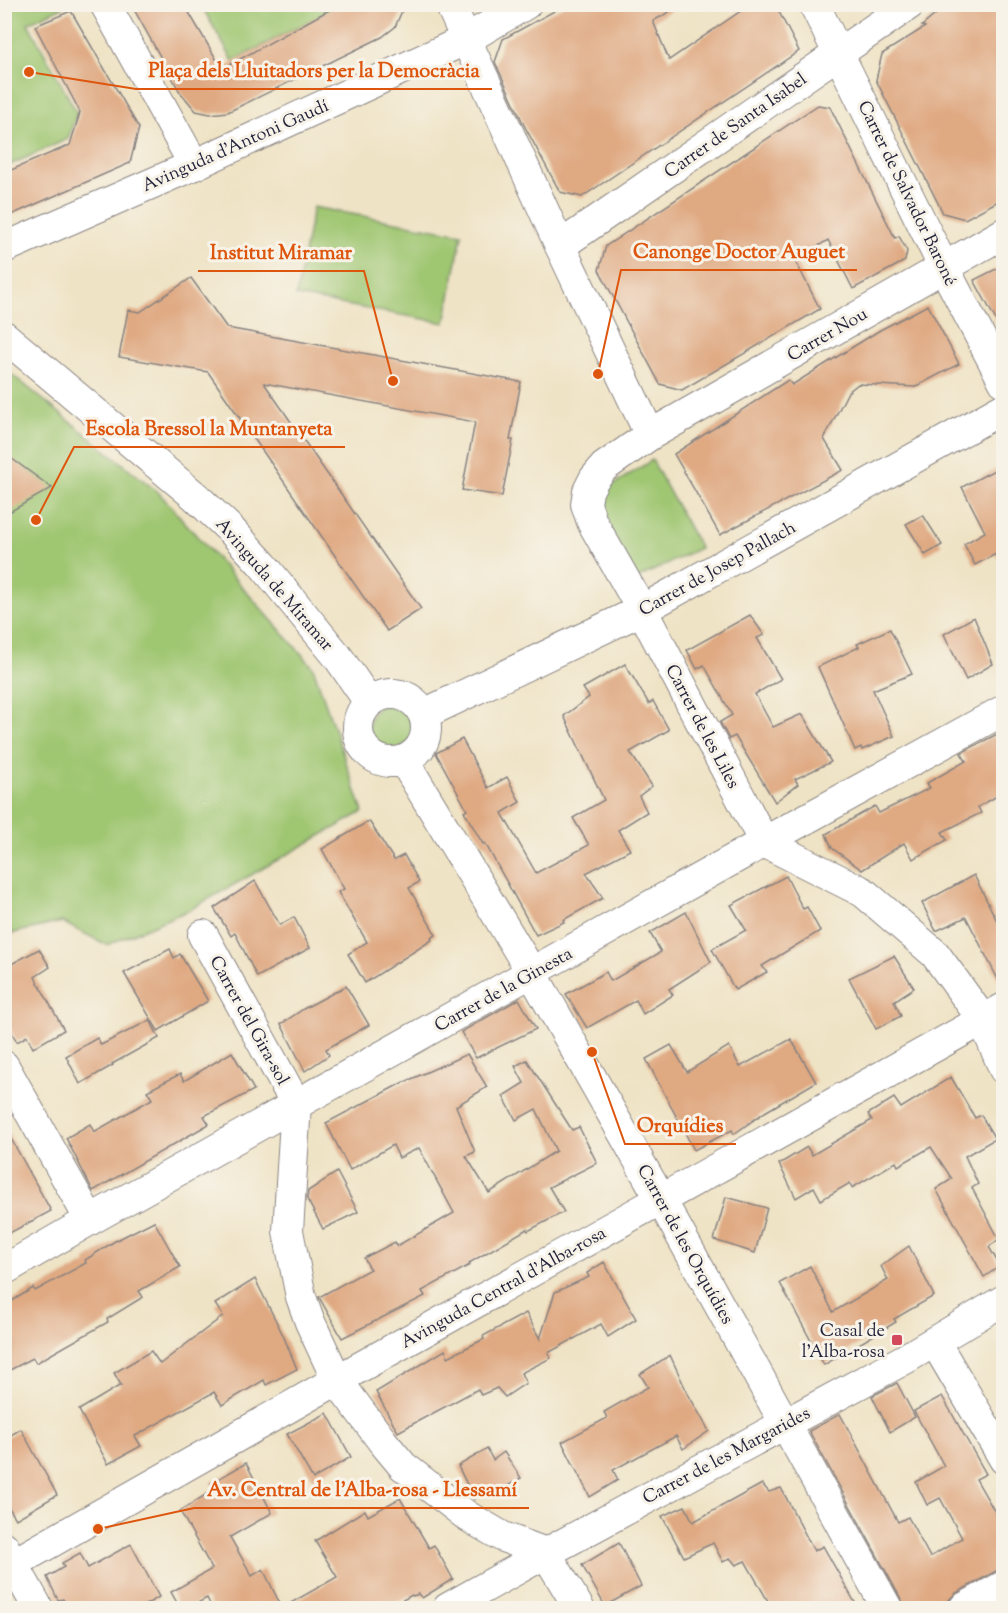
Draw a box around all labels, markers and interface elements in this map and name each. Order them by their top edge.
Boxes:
callout: Plaça dels Lluitadors per la Democràcia [136,51,492,89]
text: Plaça dels Lluitadors per la Democràcia [148,58,480,87]
street label: Carrer de Santa Isabel [659,68,813,186]
street label: Avinguda d'Antoni Gaudí [138,94,333,200]
street label: Carrer de Salvador Baroné [850,97,963,291]
callout: Canonge Doctor Auguet [621,232,857,270]
callout: Institut Miramar [198,233,364,271]
text: Canonge Doctor Auguet [633,239,845,268]
text: Institut Miramar [210,240,352,269]
street label: Carrer Nou [783,302,873,369]
callout: Escola Bressol la Muntanyeta [74,409,345,447]
text: Escola Bressol la Muntanyeta [85,416,333,445]
street label: Avinguda de Miramar [208,513,339,658]
street label: Carrer de Josep Pallach [635,515,802,624]
street label: Carrer de les Liles [658,660,745,794]
street label: Carrer de la Ginesta [430,942,578,1040]
street label: Carrer del Gira-sol [202,952,295,1090]
callout: Orquídies [625,1106,736,1144]
text: Orquídies [637,1113,723,1142]
street label: Carrer de les Orquídies [629,1160,739,1330]
street label: Avinguda Central d'Alba-rosa [396,1221,611,1356]
place label: Casal de l'Alba-rosa [802,1319,885,1366]
marker: Casal de l'Alba-rosa [890,1333,904,1347]
street label: Carrer de les Margarides [638,1402,815,1512]
callout: Av. Central de l'Alba-rosa - Llessamí [194,1470,529,1508]
text: Av. Central de l'Alba-rosa - Llessamí [207,1477,517,1506]

